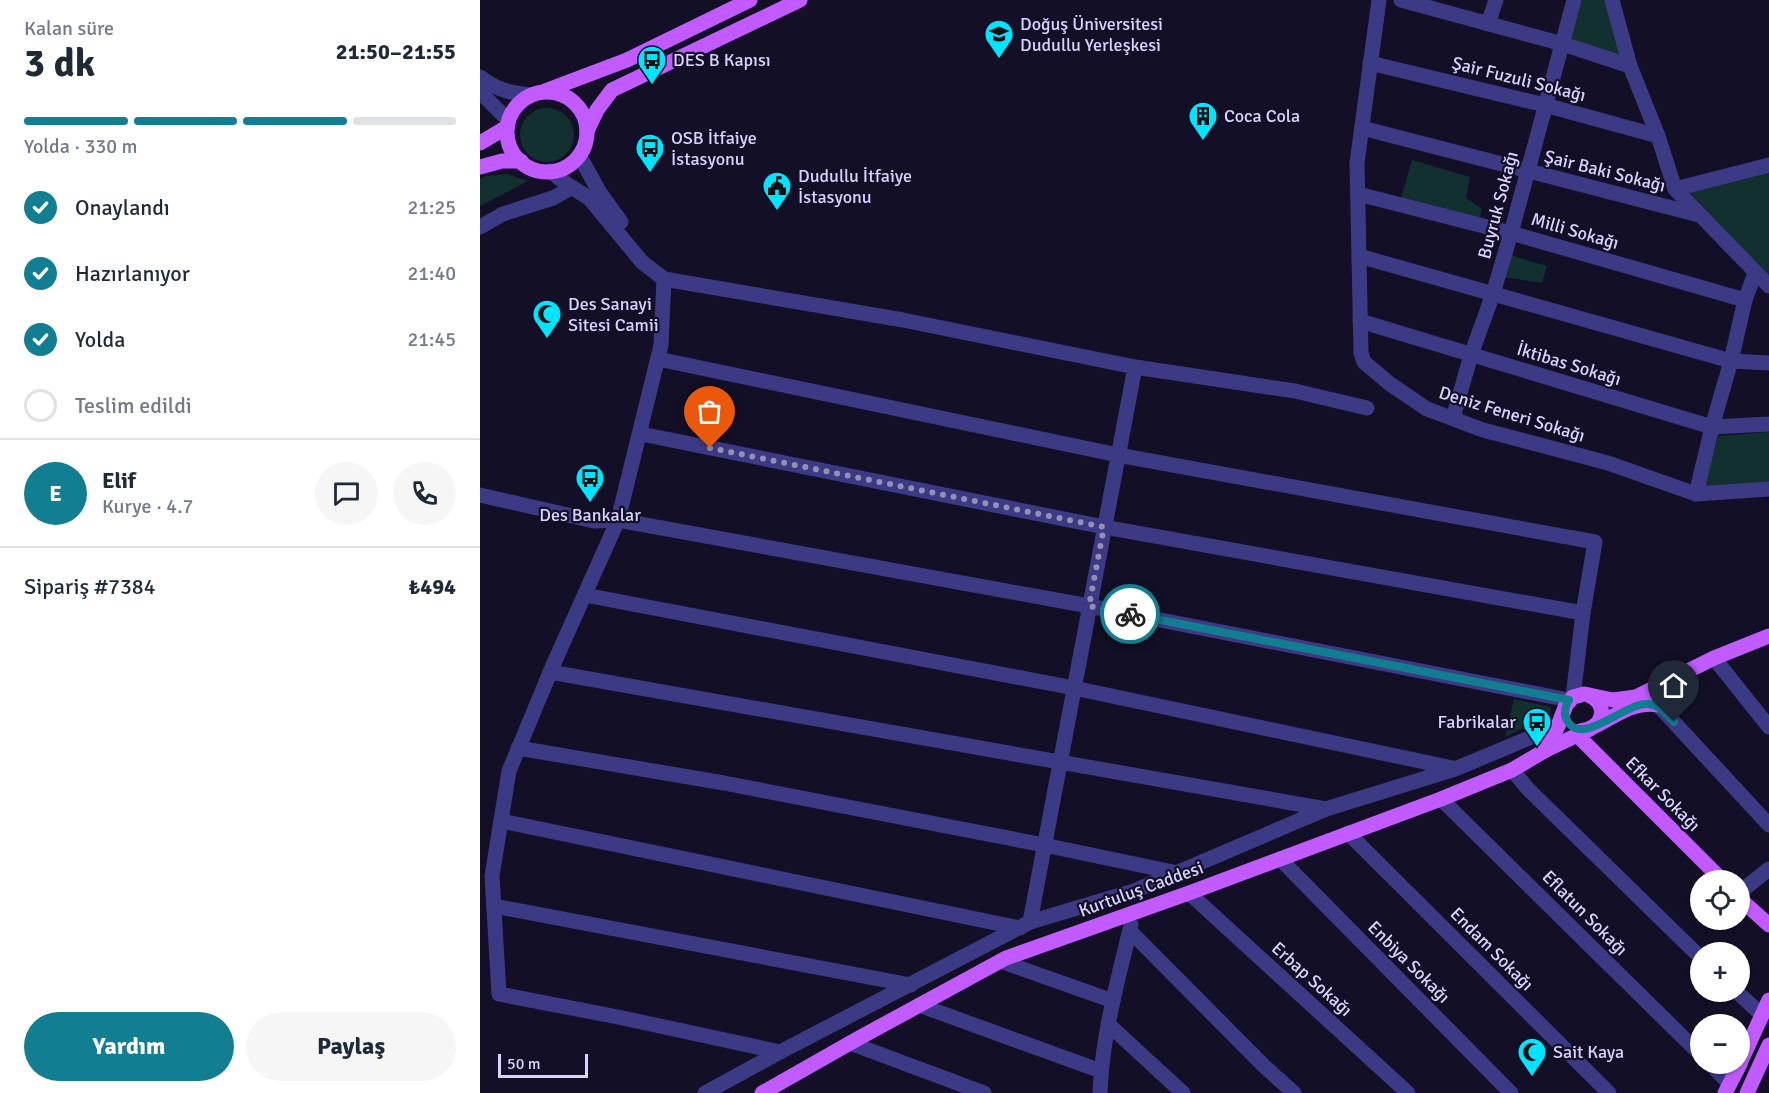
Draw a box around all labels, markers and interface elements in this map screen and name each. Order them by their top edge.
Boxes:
place label: Doğuş Üniversitesi Dudullu Yerleşkesi [1020,13,1163,56]
text: Kalan süre [24,16,114,41]
school or university icon: Doğuş Üniversitesi Dudullu Yerleşkesi [983,18,1015,60]
text: 21:50–21:55 [336,38,456,65]
text: 3 dk [24,39,95,87]
bus stop icon: DES B Kapısı [636,44,668,86]
place label: DES B Kapısı [673,49,771,71]
street label: Şair Fuzuli Sokağı [1450,52,1588,106]
building icon: Coca Cola [1187,100,1219,142]
place label: Coca Cola [1224,105,1300,127]
place label: OSB İtfaiye İstasyonu [671,127,757,170]
bus stop icon: OSB İtfaiye İstasyonu [634,132,666,174]
text: Yolda · 330 m [24,134,137,159]
street label: Şair Baki Sokağı [1542,145,1668,197]
street label: Buyruk Sokağı [1473,149,1523,261]
place label: Dudullu İtfaiye İstasyonu [798,165,912,208]
public building icon: Dudullu İtfaiye İstasyonu [761,170,793,212]
icon: check [24,191,57,224]
text: Onaylandı [75,194,170,221]
text: 21:25 [407,195,456,220]
street label: Milli Sokağı [1529,208,1621,254]
icon: check [24,257,57,290]
text: Hazırlanıyor [75,260,190,287]
text: 21:40 [407,261,456,286]
place label: Des Sanayi Sitesi Camii [568,293,659,336]
mosque icon: Des Sanayi Sitesi Camii [531,298,563,340]
icon: check [24,323,57,356]
text: Yolda [75,326,125,353]
text: 21:45 [407,327,456,352]
street label: İktibas Sokağı [1514,338,1624,390]
street label: Deniz Feneri Sokağı [1436,381,1588,447]
pin [684,386,735,448]
text: Teslim edildi [75,392,192,419]
icon: bag [693,395,726,428]
button: chat [315,462,378,525]
button: phone [393,462,456,525]
bus stop icon: Des Bankalar [574,462,606,504]
text: Elif [102,467,136,494]
text: E [49,480,62,507]
text: Kurye · 4.7 [102,494,193,519]
place label: Des Bankalar [539,504,641,526]
text: Sipariş #7384 [24,573,156,600]
text: ₺494 [408,573,456,600]
courier [1100,584,1160,644]
icon: bike [1114,598,1147,631]
pin [1648,660,1699,722]
icon: home [1657,669,1690,702]
bus stop icon: Fabrikalar [1521,706,1553,748]
place label: Fabrikalar [1438,711,1516,733]
street label: Efkar Sokağı [1621,752,1705,836]
street label: Kurtuluş Caddesi [1076,856,1206,922]
street label: Eflatun Sokağı [1538,866,1632,960]
map controls [1690,870,1750,1074]
button: locate [1690,870,1750,930]
street label: Endam Sokağı [1446,903,1538,995]
street label: Enbiya Sokağı [1363,916,1455,1008]
street label: Erbap Sokağı [1267,937,1357,1021]
button: + [1690,942,1750,1002]
button: Yardım [24,1012,234,1081]
button: Paylaş [246,1012,456,1081]
button: − [1690,1014,1750,1074]
mosque icon: Sait Kaya [1516,1036,1548,1078]
place label: Sait Kaya [1553,1041,1624,1063]
scale bar [498,1051,588,1078]
text: 50 m [507,1054,541,1074]

